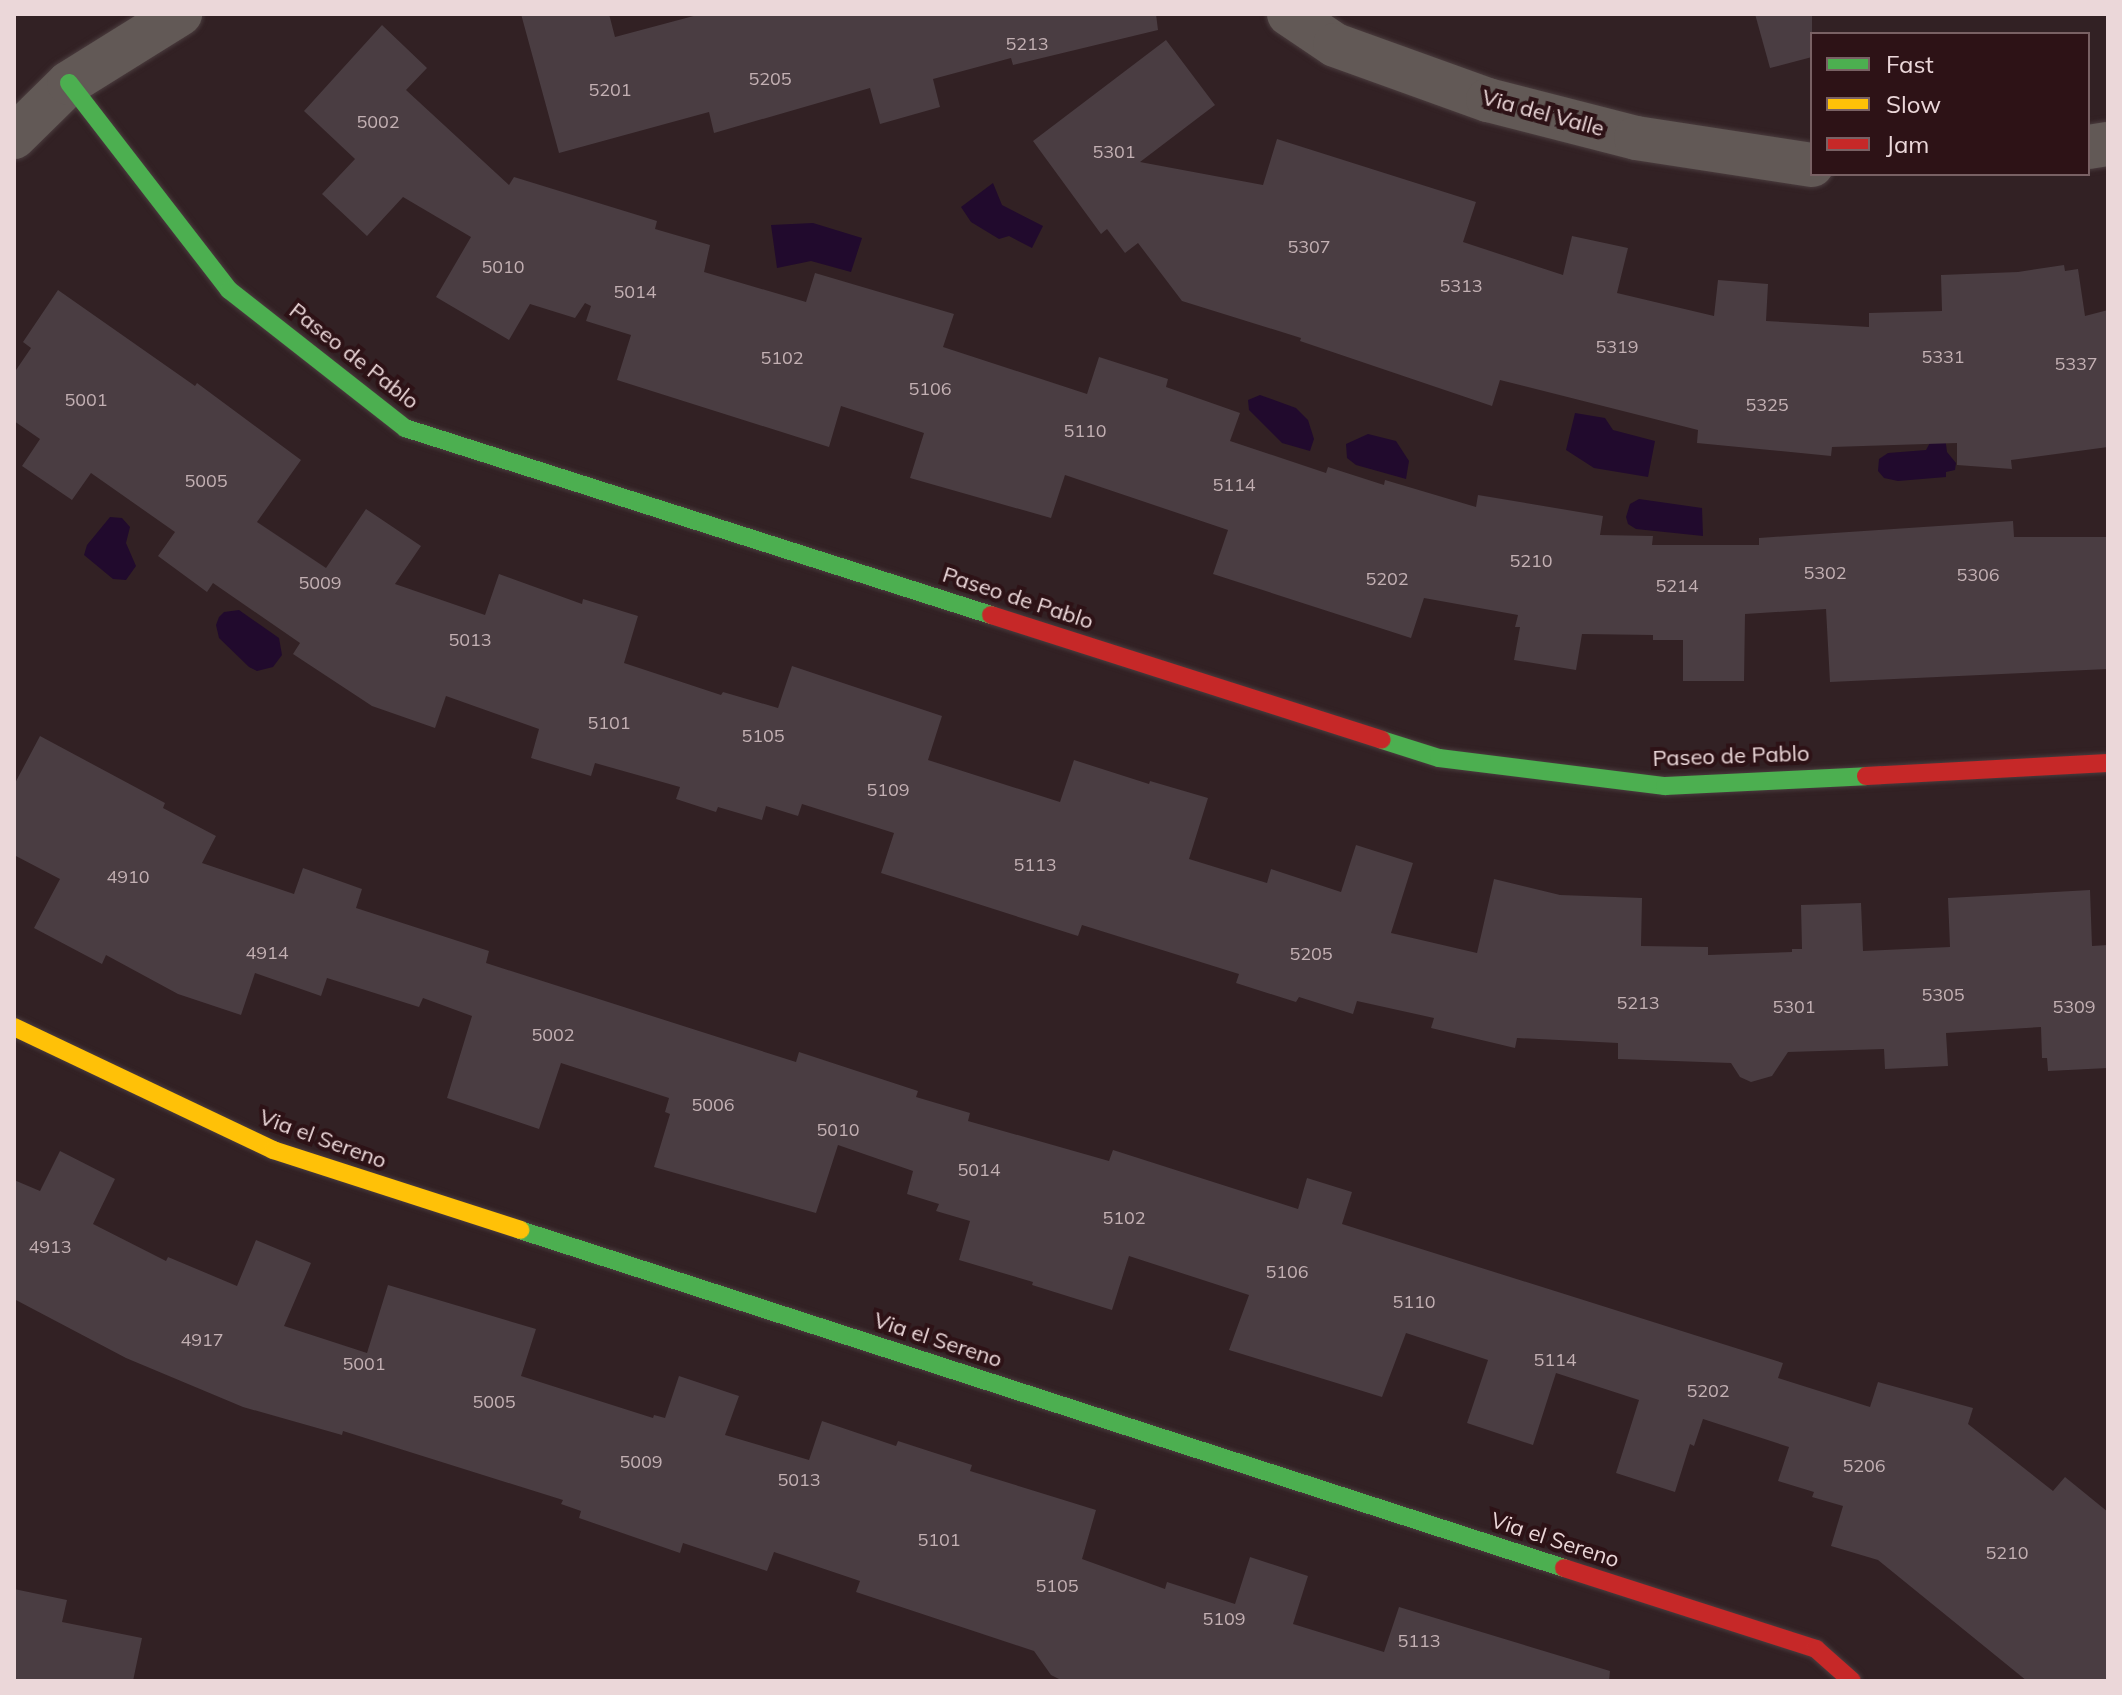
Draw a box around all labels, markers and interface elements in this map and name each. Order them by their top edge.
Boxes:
legend [1810,32,2090,176]
house number: 5213 [1005,33,1049,55]
text: Fast [1886,49,1934,79]
house number: 5205 [748,68,792,90]
house number: 5201 [588,79,632,101]
street label: Via del Valle [1479,84,1607,142]
text: Slow [1886,89,1941,119]
house number: 5002 [356,111,400,133]
text: Jam [1886,129,1929,159]
house number: 5301 [1092,141,1136,163]
house number: 5307 [1287,236,1331,258]
house number: 5010 [481,256,525,278]
house number: 5313 [1439,275,1483,297]
house number: 5014 [613,281,657,303]
street label: Paseo de Pablo [284,297,424,415]
house number: 5319 [1595,336,1639,358]
house number: 5331 [1921,346,1965,368]
house number: 5102 [760,347,804,369]
house number: 5337 [2054,353,2098,375]
house number: 5106 [908,378,952,400]
house number: 5001 [64,389,108,411]
house number: 5325 [1745,394,1789,416]
house number: 5110 [1063,420,1107,442]
house number: 5005 [184,470,228,492]
house number: 5114 [1212,474,1256,496]
house number: 5210 [1509,550,1553,572]
street label: Paseo de Pablo [939,561,1097,635]
house number: 5302 [1803,562,1847,584]
house number: 5306 [1956,564,2000,586]
house number: 5202 [1365,568,1409,590]
house number: 5009 [298,572,342,594]
house number: 5214 [1655,575,1699,597]
house number: 5013 [448,629,492,651]
house number: 5101 [587,712,631,734]
house number: 5105 [741,725,785,747]
street label: Paseo de Pablo [1652,740,1810,772]
house number: 5109 [866,779,910,801]
house number: 5113 [1013,854,1057,876]
house number: 4910 [106,866,150,888]
house number: 4914 [245,942,289,964]
house number: 5205 [1289,943,1333,965]
house number: 5305 [1921,984,1965,1006]
house number: 5213 [1616,992,1660,1014]
house number: 5301 [1772,996,1816,1018]
house number: 5309 [2052,996,2096,1018]
house number: 5002 [531,1024,575,1046]
house number: 5006 [691,1094,735,1116]
street label: Via el Sereno [256,1104,390,1174]
house number: 5010 [816,1119,860,1141]
house number: 5014 [957,1159,1001,1181]
house number: 5102 [1102,1207,1146,1229]
house number: 4913 [28,1236,72,1258]
house number: 5106 [1265,1261,1309,1283]
house number: 5110 [1392,1291,1436,1313]
street label: Via el Sereno [870,1307,1006,1373]
house number: 4917 [180,1329,224,1351]
house number: 5114 [1533,1349,1577,1371]
house number: 5001 [342,1353,386,1375]
house number: 5202 [1686,1380,1730,1402]
house number: 5005 [472,1391,516,1413]
house number: 5009 [619,1451,663,1473]
house number: 5206 [1842,1455,1886,1477]
house number: 5013 [777,1469,821,1491]
street label: Via el Sereno [1487,1507,1623,1573]
house number: 5101 [917,1529,961,1551]
house number: 5210 [1985,1542,2029,1564]
house number: 5105 [1035,1575,1079,1597]
house number: 5109 [1202,1608,1246,1630]
house number: 5113 [1397,1630,1441,1652]

